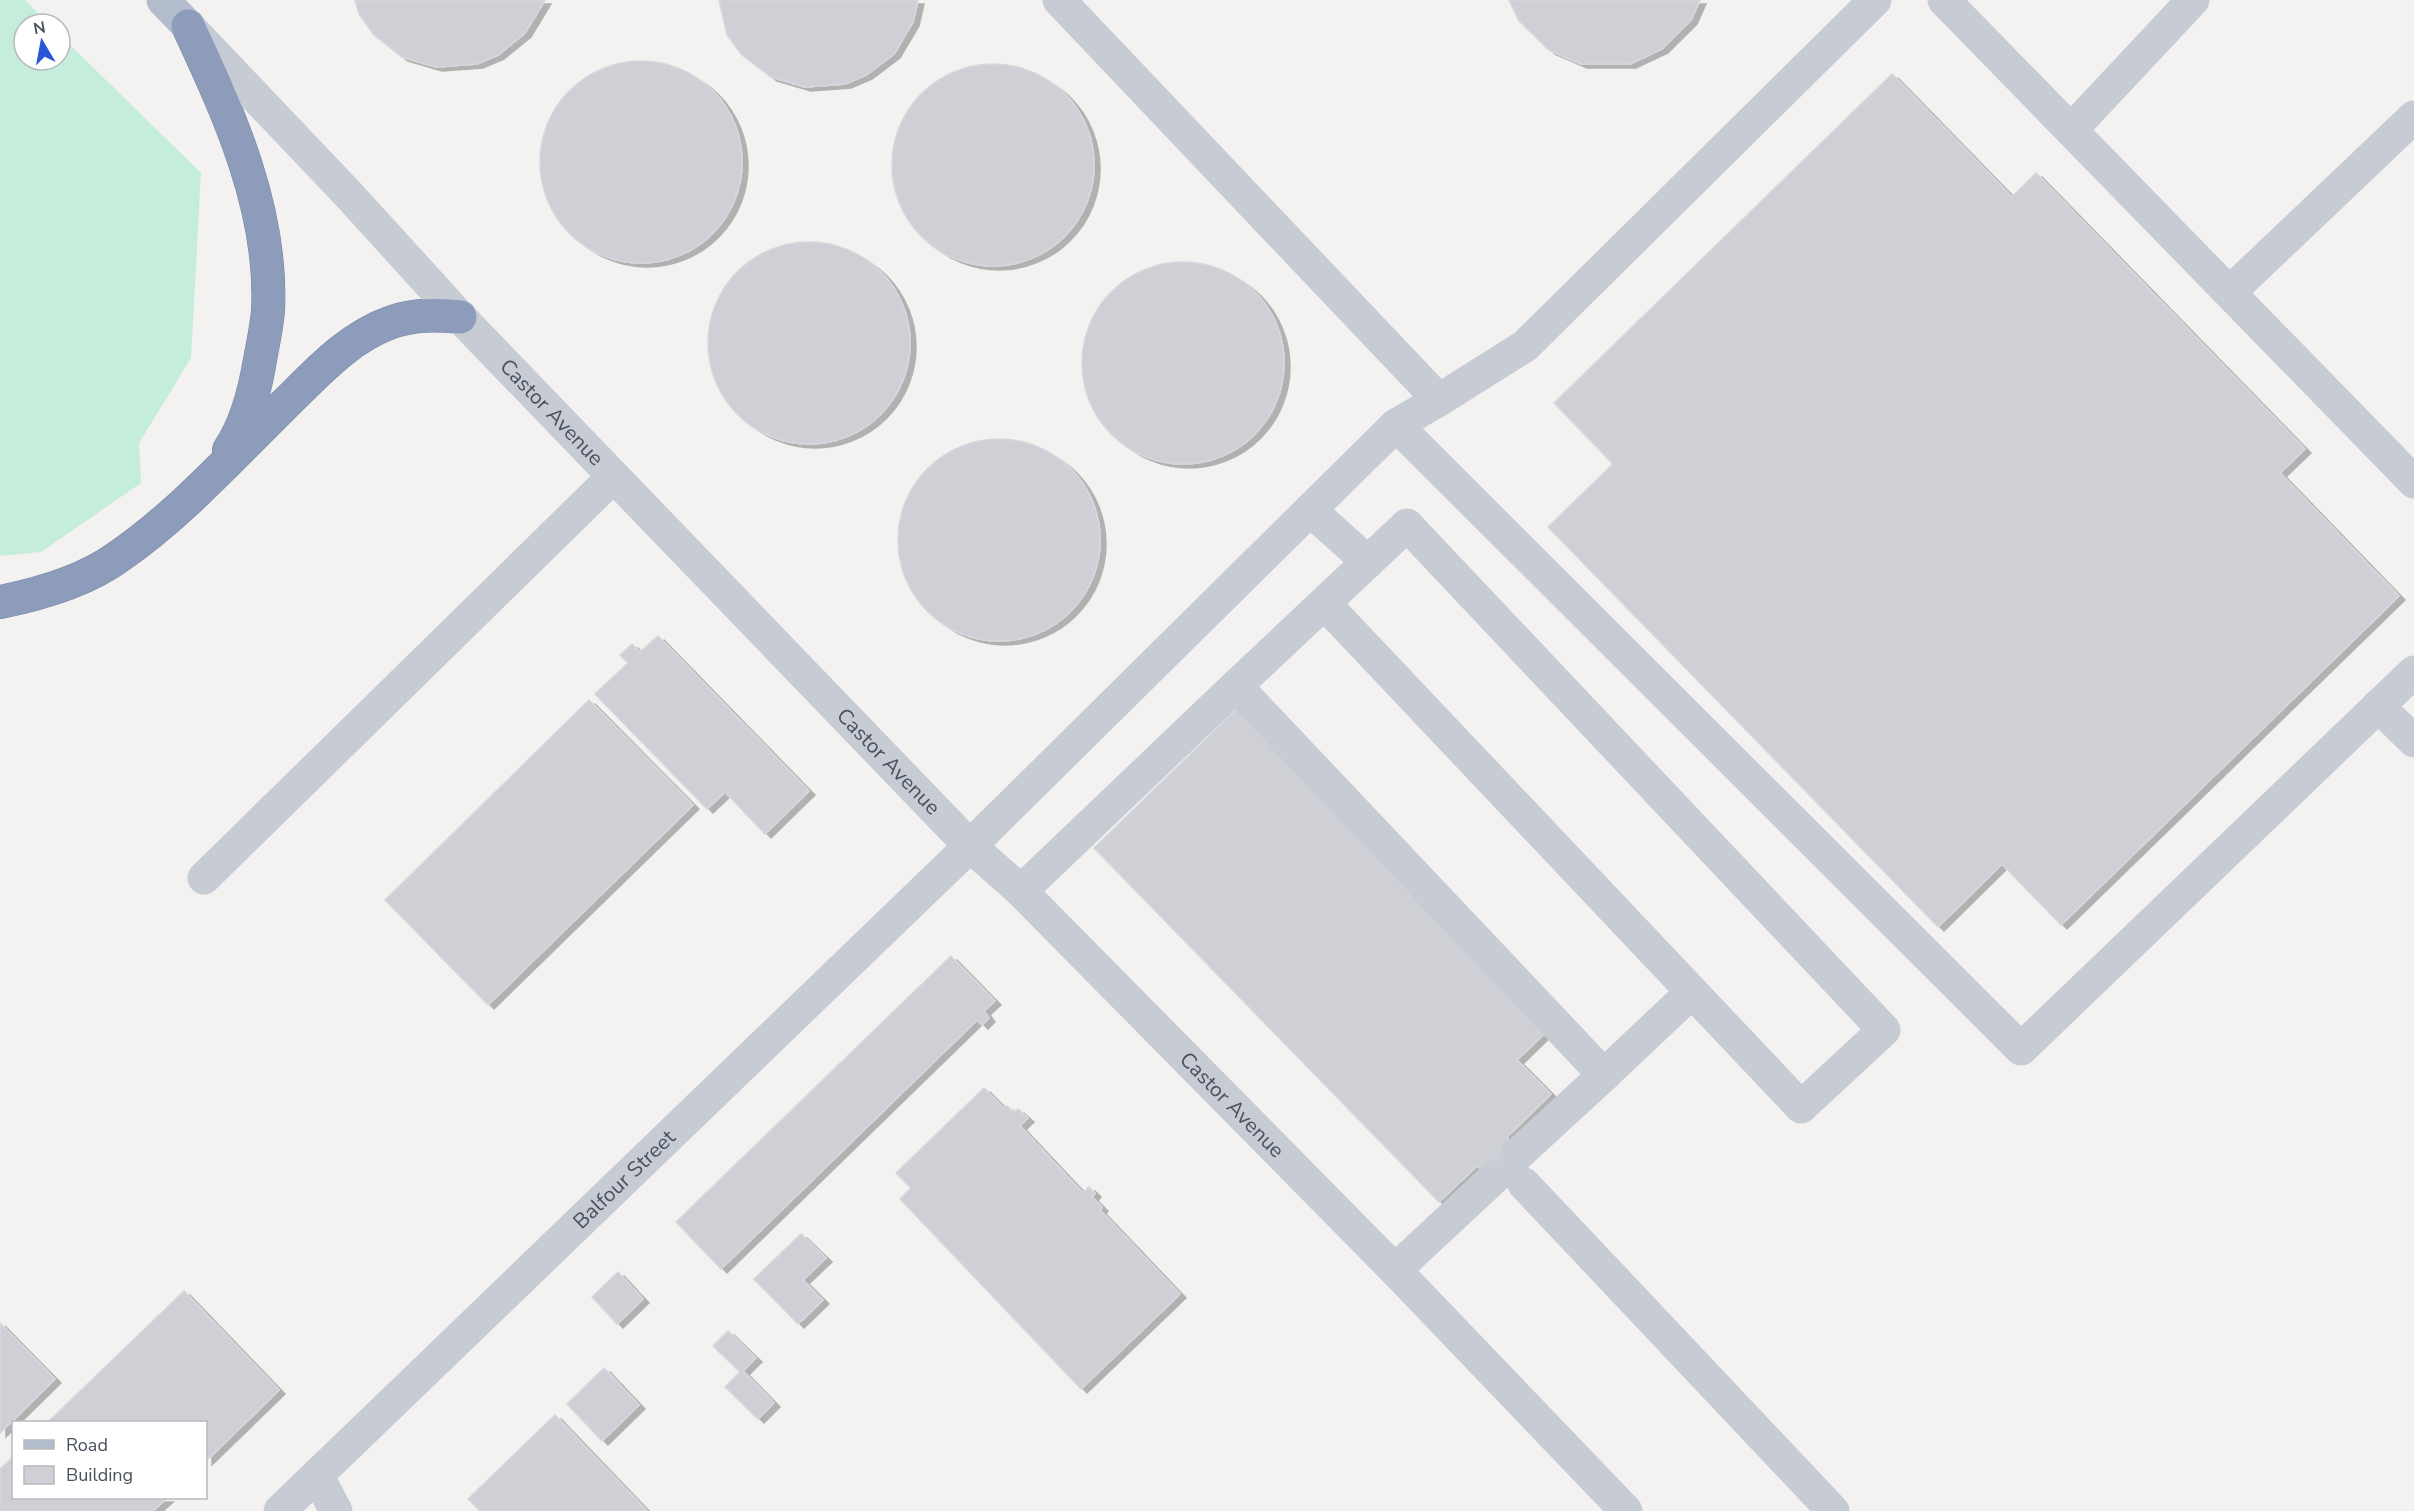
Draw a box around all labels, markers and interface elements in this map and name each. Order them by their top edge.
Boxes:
north arrow [12,12,72,72]
text: N [32,16,47,40]
street label: Castor Avenue [494,353,610,472]
street label: Castor Avenue [830,702,947,821]
street label: Castor Avenue [1174,1046,1291,1164]
street label: Balfour Street [567,1123,682,1235]
legend [12,1421,207,1499]
text: Road [66,1433,108,1457]
text: Building [66,1463,133,1487]

